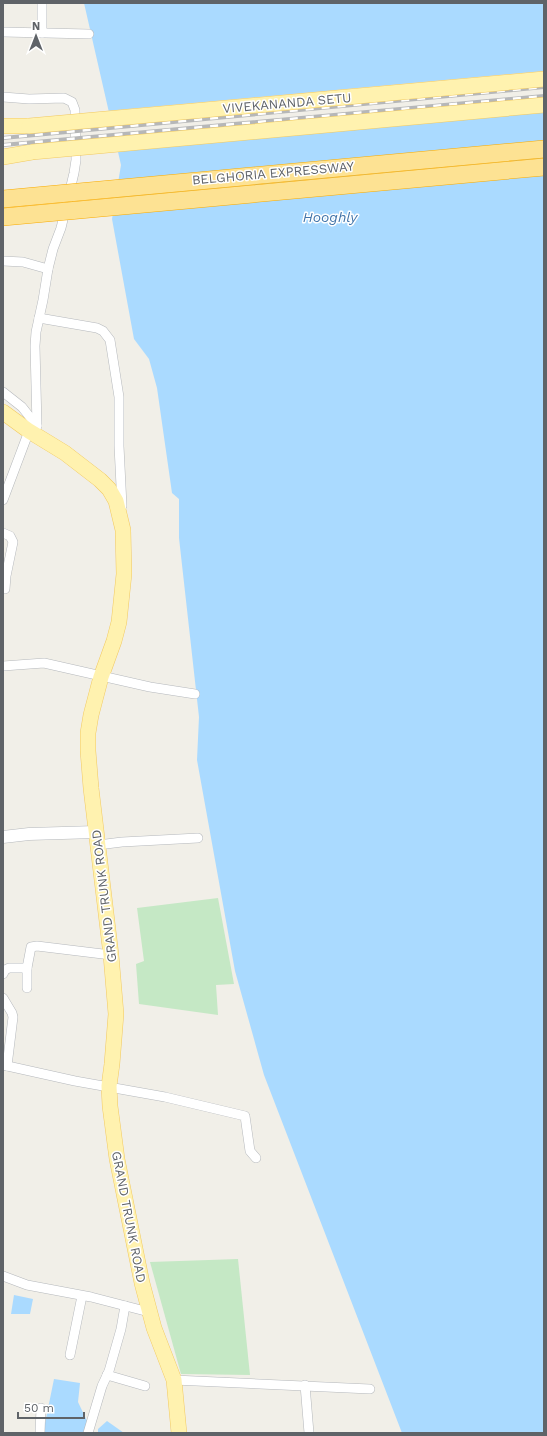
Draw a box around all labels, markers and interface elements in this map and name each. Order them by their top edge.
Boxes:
north arrow [16,16,56,56]
text: N [32,20,40,33]
street label: VIVEKANANDA SETU [222,90,352,116]
street label: BELGHORIA EXPRESSWAY [191,158,355,188]
water label: Hooghly [303,209,358,225]
street label: GRAND TRUNK ROAD [88,829,120,963]
street label: GRAND TRUNK ROAD [109,1150,149,1284]
scale bar [18,1394,84,1420]
text: 50 m [24,1401,54,1415]

